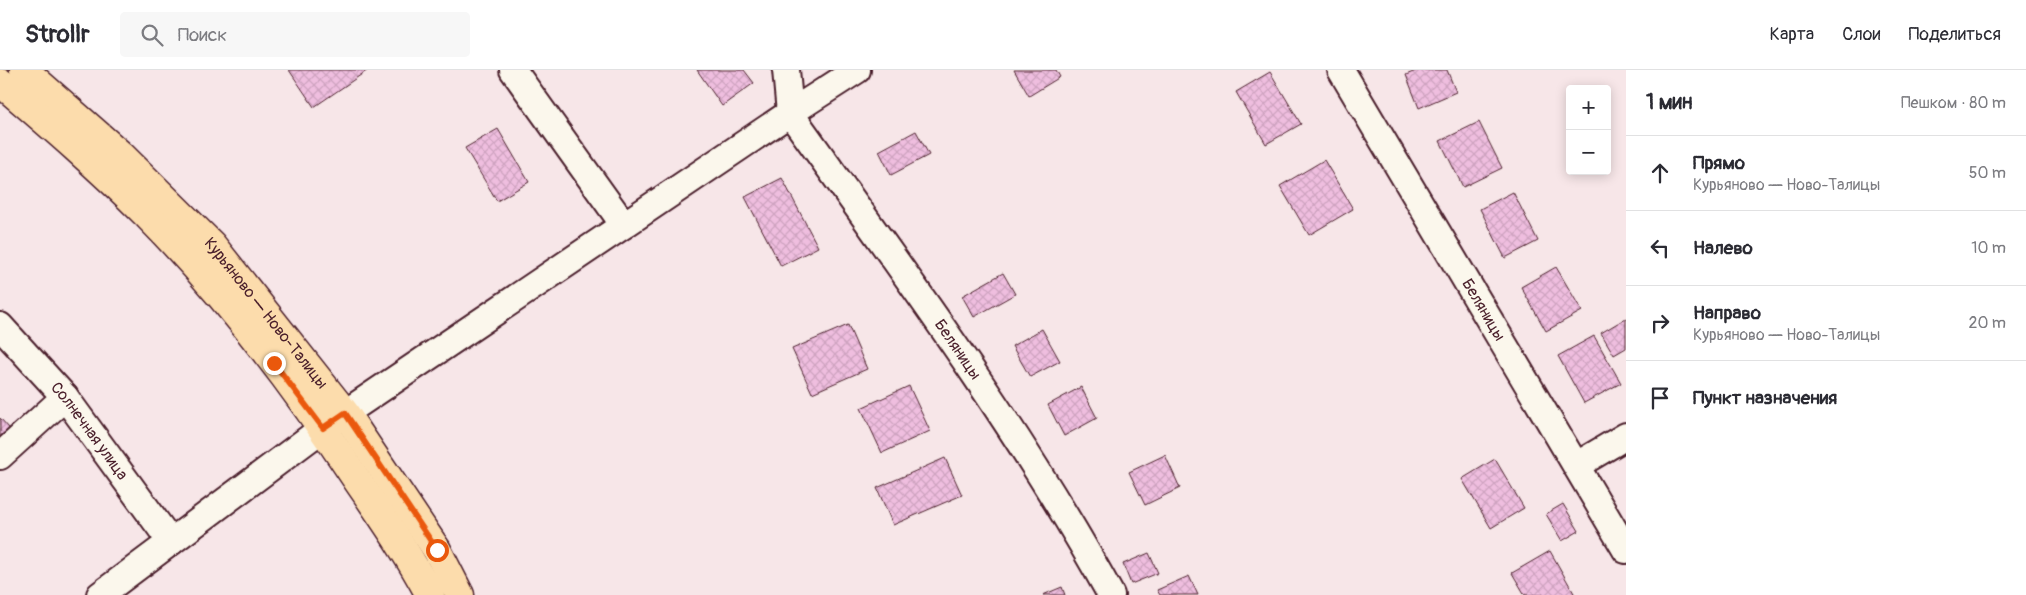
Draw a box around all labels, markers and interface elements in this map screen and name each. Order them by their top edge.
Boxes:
search box [120,12,470,57]
text: Strollr [25,20,90,49]
icon: search [138,21,166,49]
text: Поиск [178,23,227,47]
text: Карта [1770,23,1814,46]
text: Слои [1842,23,1880,46]
text: Поделиться [1908,23,2001,46]
map controls [1566,85,1611,175]
button: + [1566,85,1611,130]
text: 1 мин [1646,89,1692,116]
text: Пешком · 80 m [1901,93,2006,113]
button: − [1566,130,1611,175]
text: Прямо [1693,151,1745,175]
icon: ahead [1646,159,1674,187]
text: 50 m [1969,163,2006,183]
text: Курьяново — Ново-Талицы [1693,175,1880,195]
street label: Курьяново — Ново-Талицы [200,233,332,393]
icon: left [1646,234,1674,262]
text: Налево [1693,236,1753,260]
text: 10 m [1971,238,2006,258]
street label: Беляницы [1457,275,1510,345]
text: Направо [1693,301,1761,325]
icon: right [1646,309,1674,337]
text: 20 m [1968,313,2006,333]
street label: Беляницы [930,316,985,384]
text: Курьяново — Ново-Талицы [1693,325,1880,345]
route end [263,352,286,375]
street label: Солнечная улица [46,378,132,484]
icon: arrive [1646,384,1674,412]
text: Пункт назначения [1693,386,1837,410]
route start [426,539,449,562]

